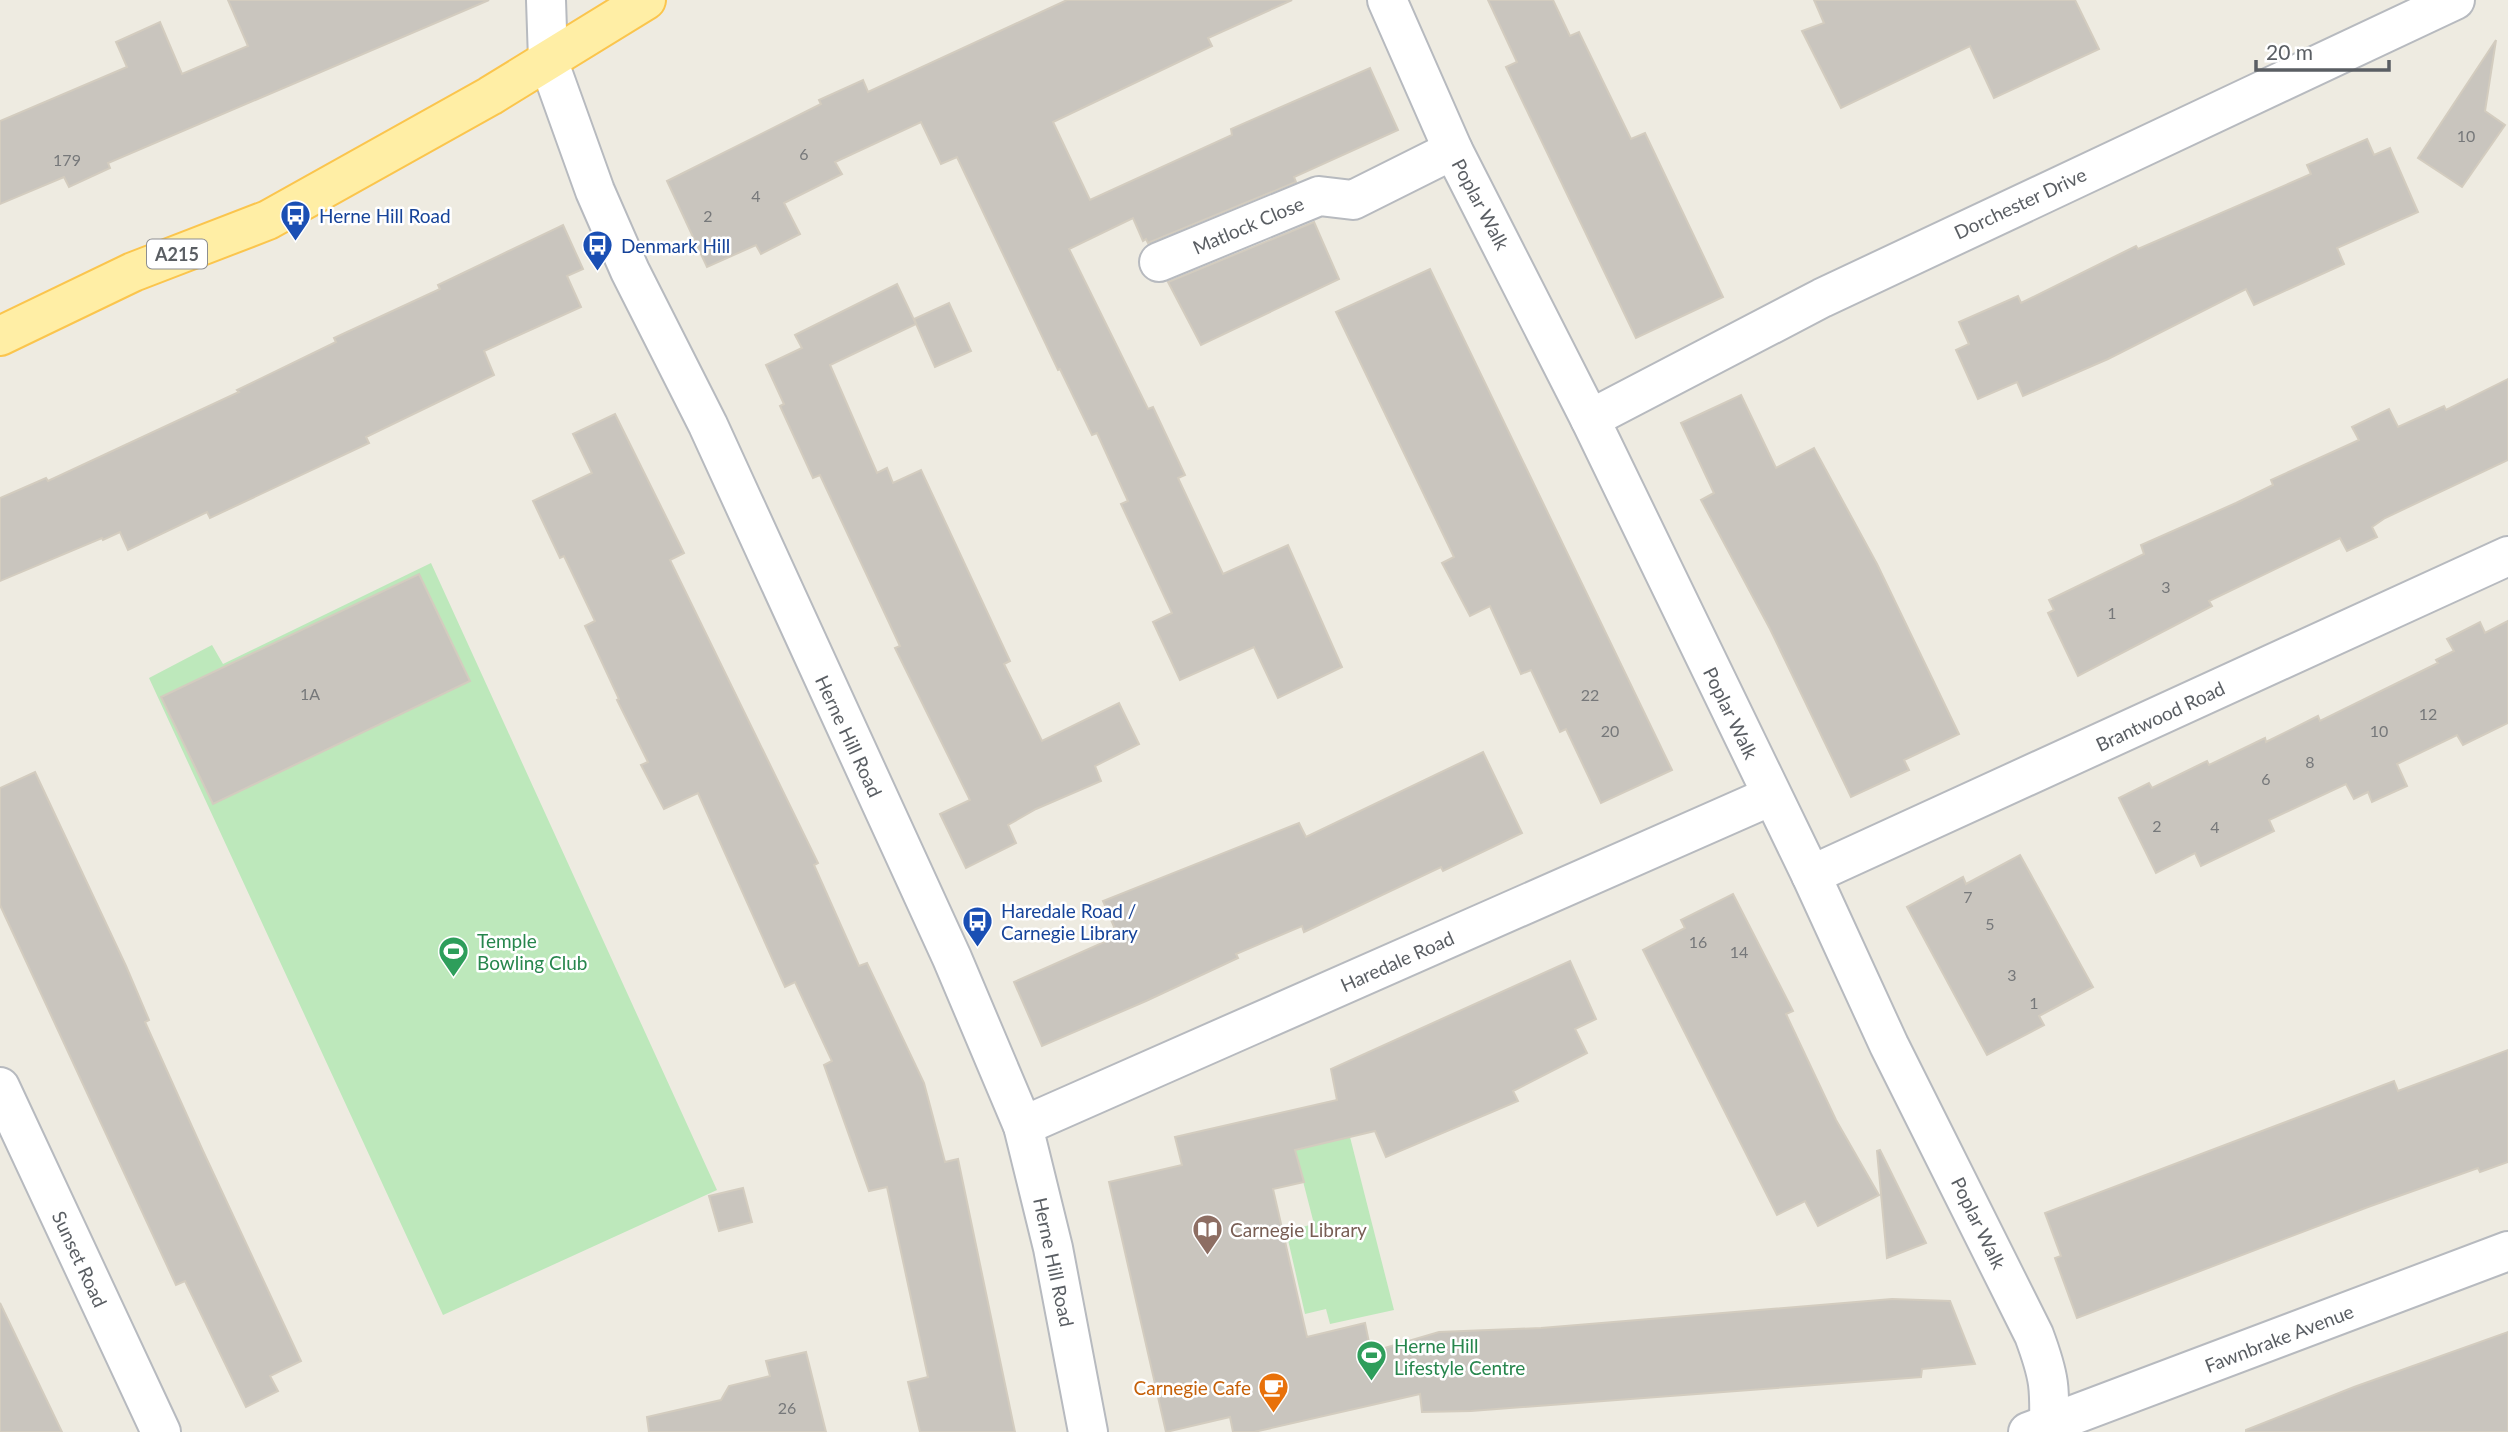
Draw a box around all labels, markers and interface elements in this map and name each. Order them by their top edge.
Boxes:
scale bar [2256,28,2389,72]
text: 20 m [2266,39,2313,64]
house number: 10 [2457,126,2475,145]
house number: 6 [799,144,809,163]
house number: 179 [53,150,81,169]
street label: Poplar Walk [1447,155,1515,254]
street label: Dorchester Drive [1950,162,2090,244]
house number: 4 [751,186,761,205]
street label: Matlock Close [1189,191,1307,259]
bus stop icon: Herne Hill Road [279,198,313,242]
place label: Herne Hill Road [319,204,451,227]
house number: 2 [703,206,713,225]
bus stop icon: Denmark Hill [581,228,615,272]
place label: Denmark Hill [621,234,730,257]
road number: A215 [147,240,207,268]
house number: 3 [2161,577,2171,596]
house number: 1 [2107,603,2117,622]
street label: Poplar Walk [1699,663,1763,763]
street label: Herne Hill Road [811,672,887,800]
street label: Brantwood Road [2092,676,2228,756]
house number: 1A [300,684,320,703]
house number: 22 [1581,685,1599,704]
house number: 12 [2419,704,2437,723]
house number: 20 [1601,721,1619,740]
house number: 10 [2370,721,2388,740]
house number: 8 [2305,752,2315,771]
house number: 6 [2261,769,2271,788]
house number: 2 [2152,816,2162,835]
house number: 4 [2210,817,2220,836]
house number: 7 [1963,887,1973,906]
place label: Haredale Road / Carnegie Library [1001,899,1138,944]
bus stop icon: Haredale Road / Carnegie Library [961,904,995,948]
house number: 5 [1985,914,1995,933]
street label: Haredale Road [1337,926,1457,996]
place label: Temple Bowling Club [477,929,588,974]
house number: 16 [1689,932,1707,951]
sports icon: Temple Bowling Club [437,934,471,978]
house number: 14 [1730,942,1748,961]
house number: 3 [2007,965,2017,984]
house number: 1 [2029,993,2039,1012]
street label: Poplar Walk [1947,1173,2011,1273]
street label: Herne Hill Road [1029,1195,1079,1329]
street label: Sunset Road [48,1207,112,1311]
library icon: Carnegie Library [1190,1212,1224,1256]
place label: Carnegie Library [1230,1218,1367,1241]
street label: Fawnbrake Avenue [2201,1299,2357,1377]
place label: Herne Hill Lifestyle Centre [1394,1334,1525,1379]
sports icon: Herne Hill Lifestyle Centre [1354,1339,1388,1383]
cafe icon: Carnegie Cafe [1257,1370,1291,1414]
place label: Carnegie Cafe [1134,1376,1251,1399]
house number: 26 [778,1398,796,1417]

